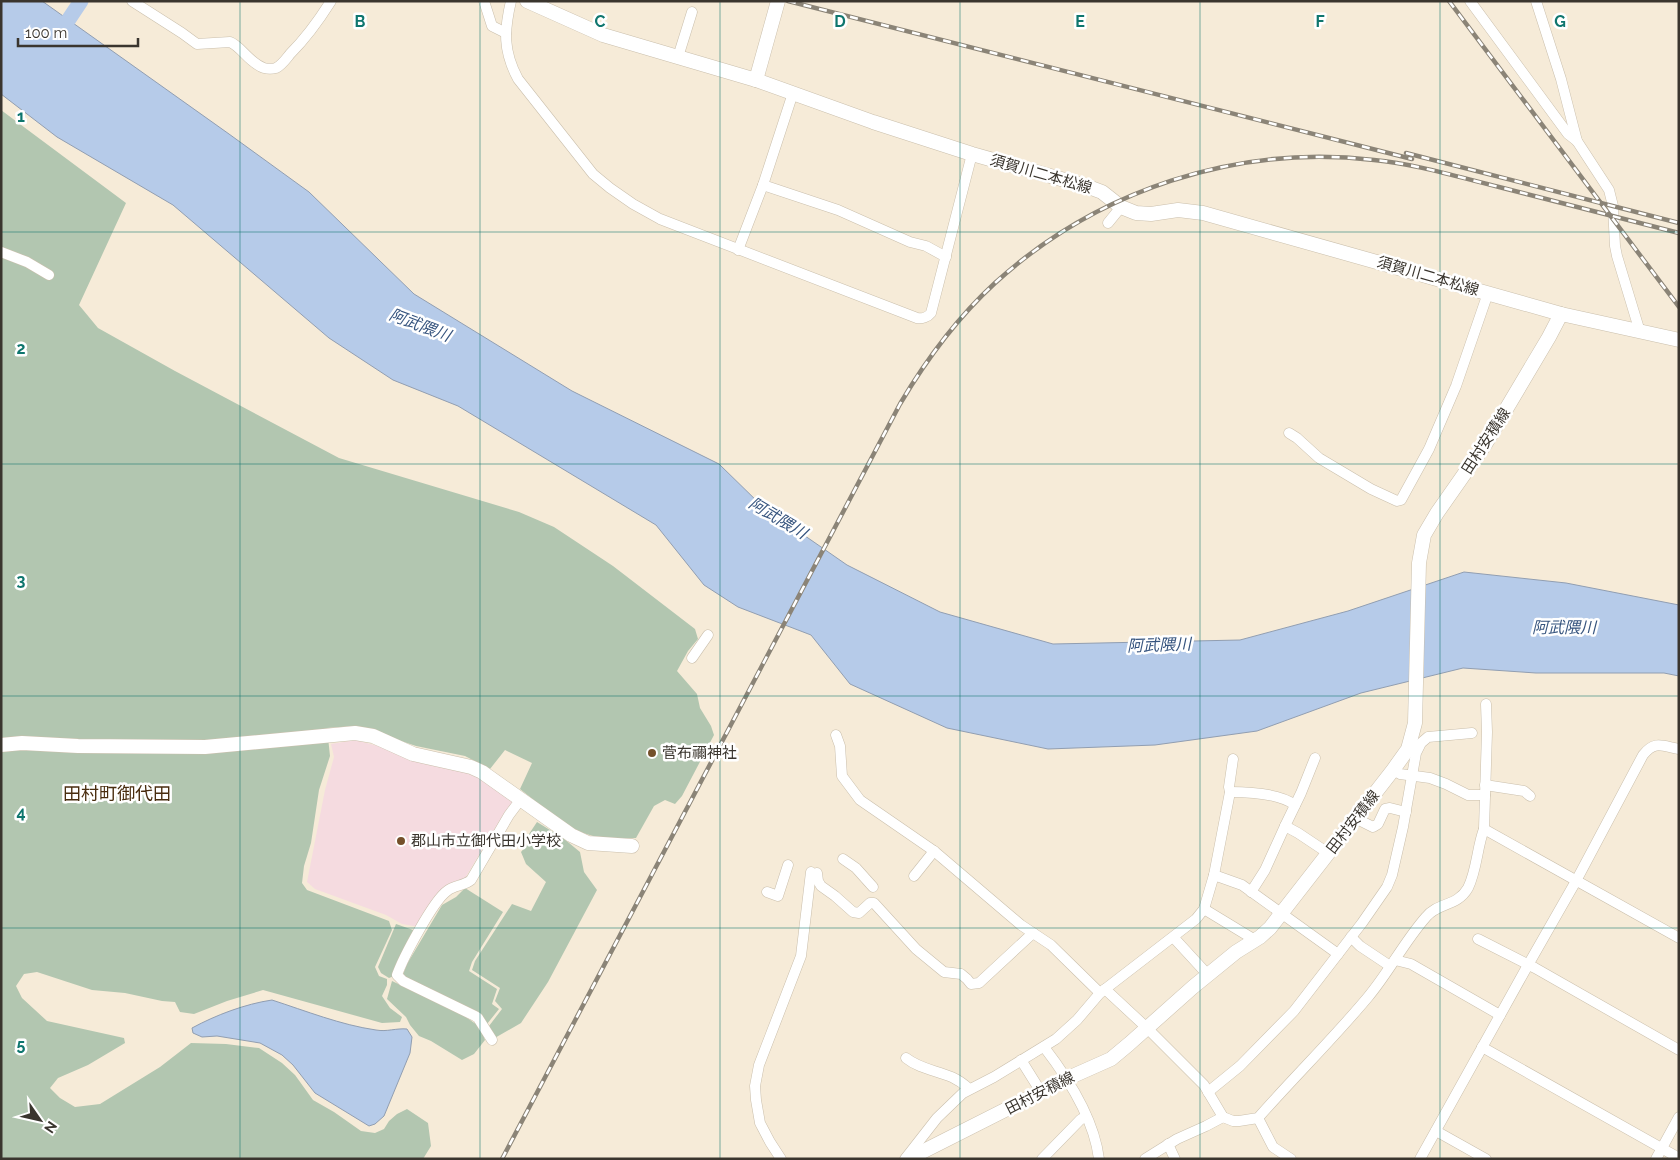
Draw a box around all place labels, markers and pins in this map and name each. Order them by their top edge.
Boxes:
place label: 菅布禰神社 [662,744,737,762]
marker: 菅布禰神社 [646,747,658,759]
place label: 郡山市立御代田小学校 [411,832,561,850]
marker: 郡山市立御代田小学校 [395,835,407,847]

